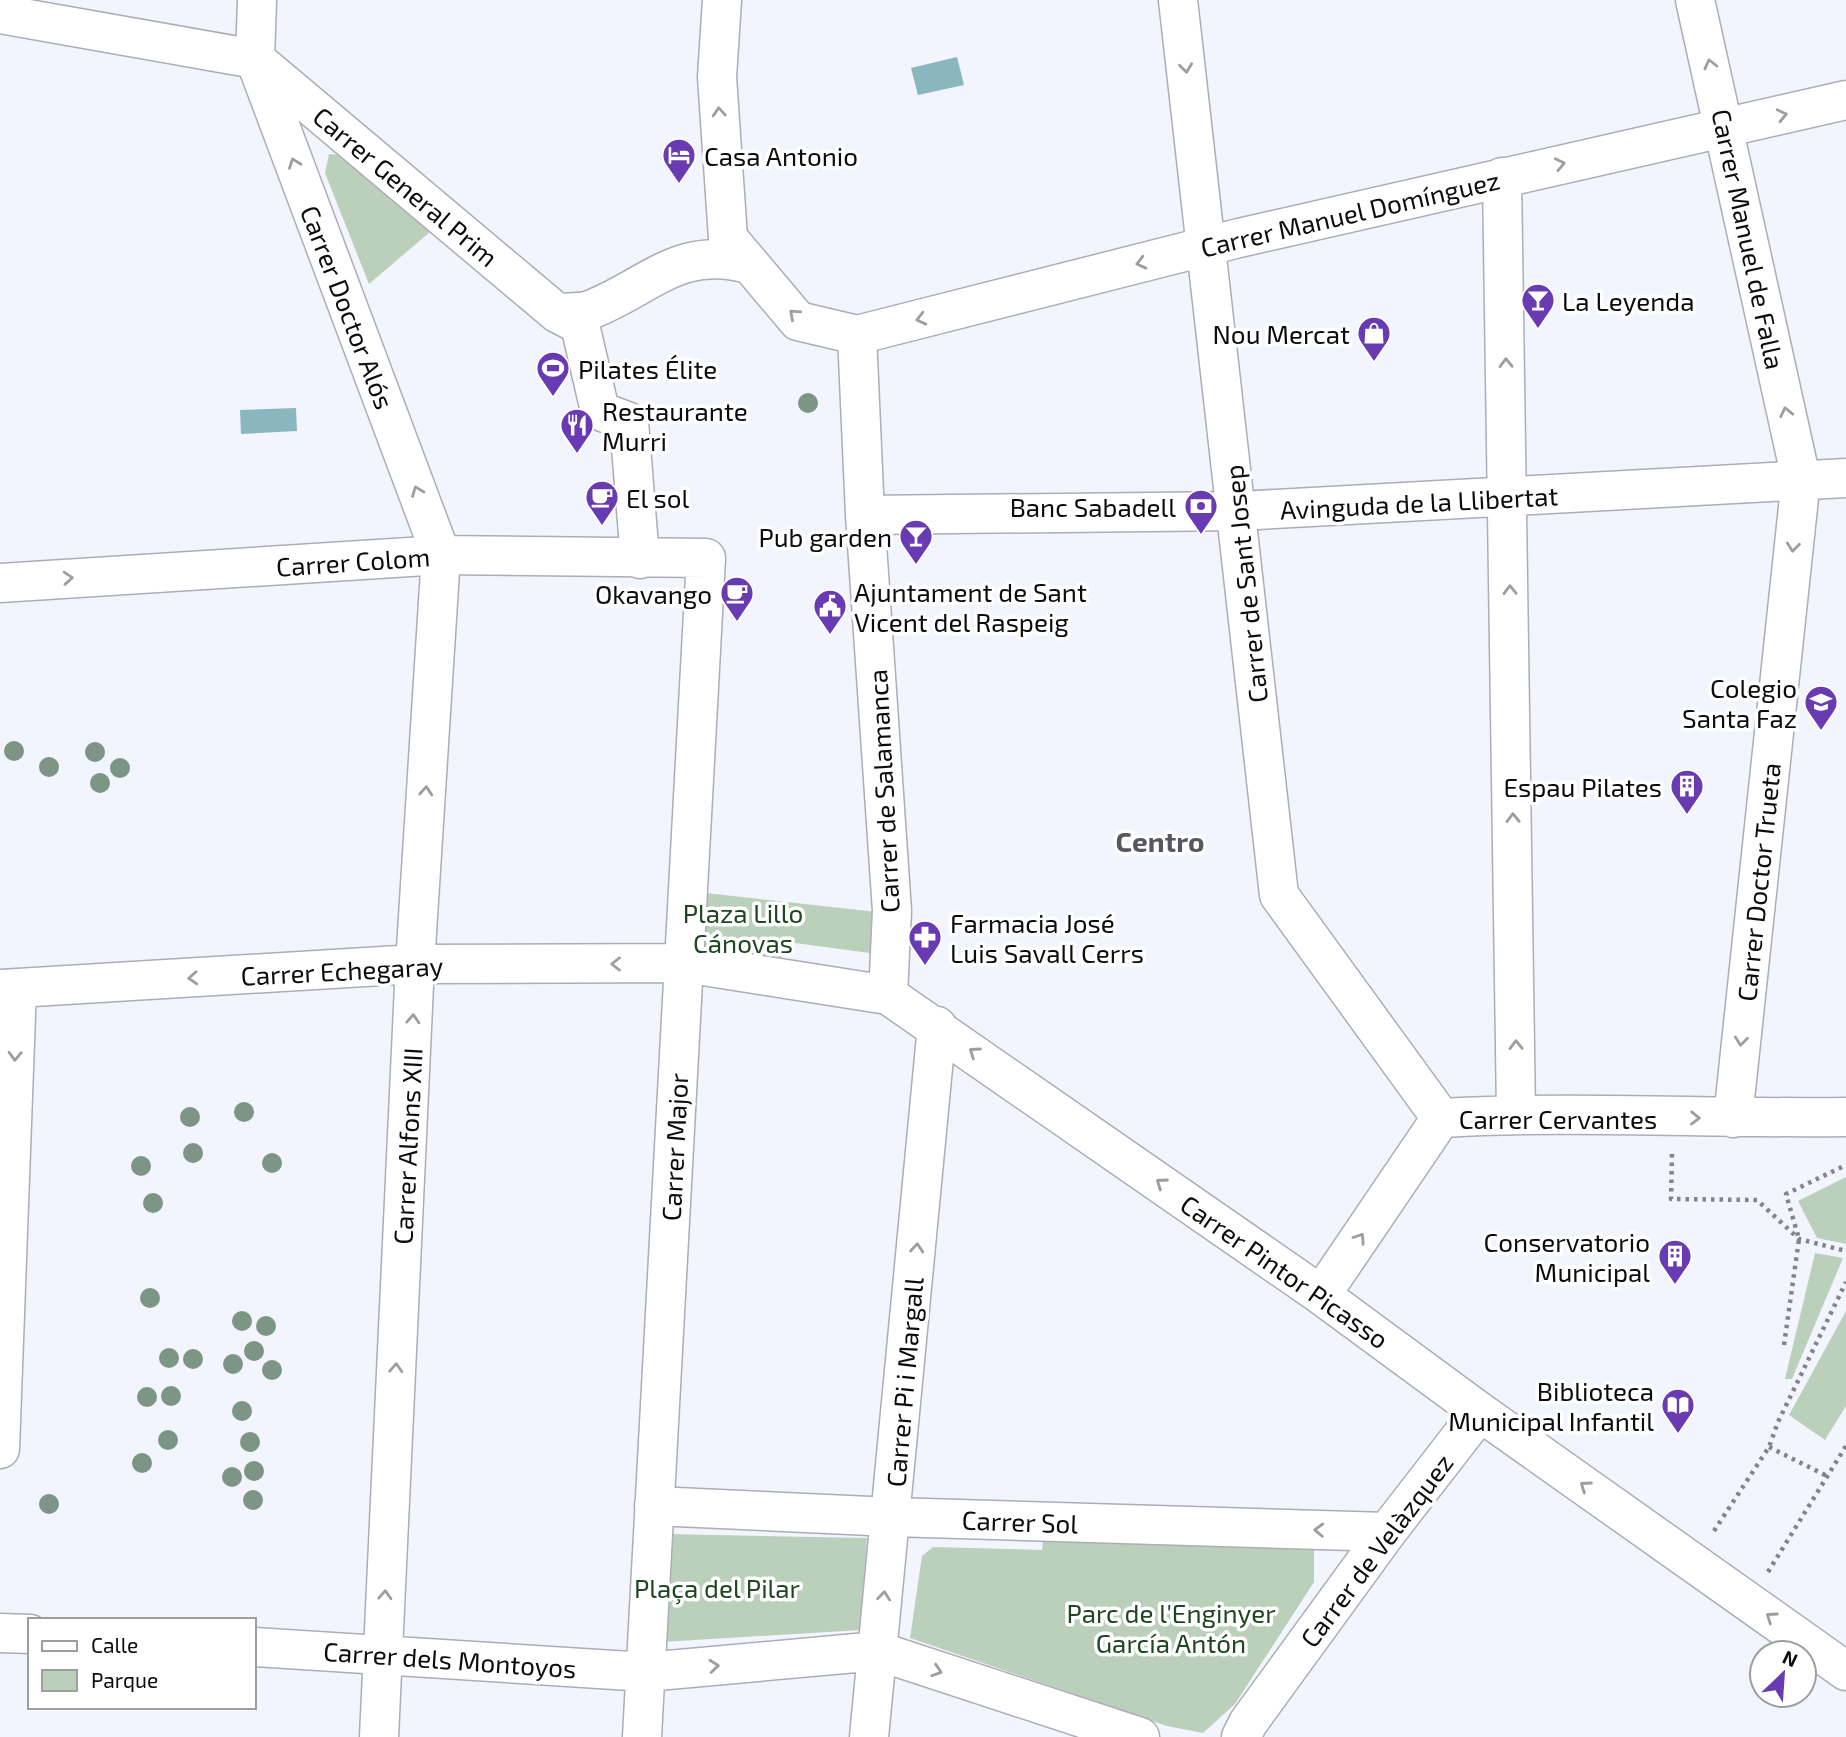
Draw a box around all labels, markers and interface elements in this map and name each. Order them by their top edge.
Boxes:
one-way arrow [1704,58,1718,70]
one-way arrow [1179,62,1194,74]
street label: Carrer General Prim [307,100,505,272]
one-way arrow [712,106,727,117]
street label: Carrer Manuel de Falla [1706,106,1792,372]
one-way arrow [1776,108,1788,123]
hotel icon: Casa Antonio [660,136,698,185]
place label: Casa Antonio [704,140,858,171]
one-way arrow [1554,157,1566,172]
one-way arrow [288,158,302,170]
street label: Carrer Manuel Domínguez [1197,163,1503,263]
street label: Carrer Doctor Alós [295,201,401,413]
one-way arrow [1135,255,1147,269]
bar icon: La Leyenda [1519,281,1557,330]
place label: La Leyenda [1562,285,1694,316]
one-way arrow [789,310,802,322]
one-way arrow [915,311,927,325]
shop icon: Nou Mercat [1355,314,1393,363]
place label: Nou Mercat [1213,318,1350,349]
sports icon: Pilates Élite [534,349,572,398]
place label: Pilates Élite [578,353,717,384]
one-way arrow [1498,357,1514,368]
place label: Restaurante Murri [602,395,748,456]
restaurant icon: Restaurante Murri [558,406,596,455]
one-way arrow [1780,406,1795,418]
street label: Carrer de Sant Josep [1217,464,1273,704]
cafe icon: El sol [583,478,621,527]
street label: Avinguda de la Llibertat [1279,479,1559,525]
place label: El sol [626,482,689,513]
one-way arrow [411,486,425,498]
bank icon: Banc Sabadell [1182,487,1220,536]
place label: Banc Sabadell [1010,491,1176,522]
bar icon: Pub garden [897,517,935,566]
place label: Pub garden [758,521,892,552]
street label: Carrer Colom [275,540,431,582]
one-way arrow [1786,541,1801,553]
one-way arrow [63,571,74,586]
cafe icon: Okavango [718,574,756,623]
place label: Ajuntament de Sant Vicent del Raspeig [854,576,1087,637]
place label: Okavango [595,578,712,609]
one-way arrow [1502,585,1518,595]
public building icon: Ajuntament de Sant Vicent del Raspeig [811,587,849,636]
street label: Carrer de Salamanca [861,668,905,914]
place label: Colegio Santa Faz [1682,672,1797,733]
school or university icon: Colegio Santa Faz [1802,683,1840,732]
street label: Carrer Doctor Trueta [1730,761,1786,1003]
building icon: Espau Pilates [1668,767,1706,816]
place label: Espau Pilates [1503,771,1662,802]
one-way arrow [418,786,433,797]
one-way arrow [1505,812,1520,823]
district label: Centro [1116,824,1204,858]
park label: Plaza Lillo Cánovas [683,897,803,958]
place label: Farmacia José Luis Savall Cerrs [950,907,1144,968]
pharmacy icon: Farmacia José Luis Savall Cerrs [906,918,944,967]
street label: Carrer Echegaray [240,949,444,991]
one-way arrow [610,956,621,972]
one-way arrow [187,970,198,985]
one-way arrow [405,1013,420,1024]
one-way arrow [1734,1035,1749,1047]
one-way arrow [1508,1040,1523,1051]
street label: Carrer Alfons XIII [386,1047,428,1245]
one-way arrow [969,1048,982,1060]
one-way arrow [7,1051,22,1062]
street label: Carrer Major [655,1072,693,1222]
street label: Carrer Cervantes [1459,1103,1657,1134]
one-way arrow [1690,1110,1700,1126]
one-way arrow [1156,1179,1169,1191]
street label: Carrer Pintor Picasso [1175,1188,1395,1354]
place label: Conservatorio Municipal [1483,1226,1650,1287]
one-way arrow [1352,1233,1365,1246]
building icon: Conservatorio Municipal [1656,1237,1694,1286]
one-way arrow [909,1242,924,1253]
street label: Carrer Pi i Margall [879,1275,929,1488]
one-way arrow [388,1362,403,1373]
place label: Biblioteca Municipal Infantil [1448,1375,1654,1436]
library icon: Biblioteca Municipal Infantil [1659,1386,1697,1435]
street label: Carrer de Velàzquez [1293,1447,1459,1653]
one-way arrow [1580,1482,1593,1494]
street label: Carrer Sol [961,1503,1079,1539]
one-way arrow [1313,1522,1323,1538]
park label: Plaça del Pilar [634,1572,800,1605]
one-way arrow [378,1590,393,1601]
one-way arrow [876,1590,891,1602]
park label: Parc de l'Enginyer García Antón [1066,1597,1276,1658]
one-way arrow [1766,1613,1779,1625]
legend [28,1618,256,1709]
text: Calle [91,1632,138,1657]
street label: Carrer dels Montoyos [322,1635,578,1683]
north arrow [1748,1639,1818,1709]
text: N [1779,1645,1801,1671]
one-way arrow [708,1659,719,1674]
one-way arrow [931,1662,943,1677]
text: Parque [91,1667,158,1692]

